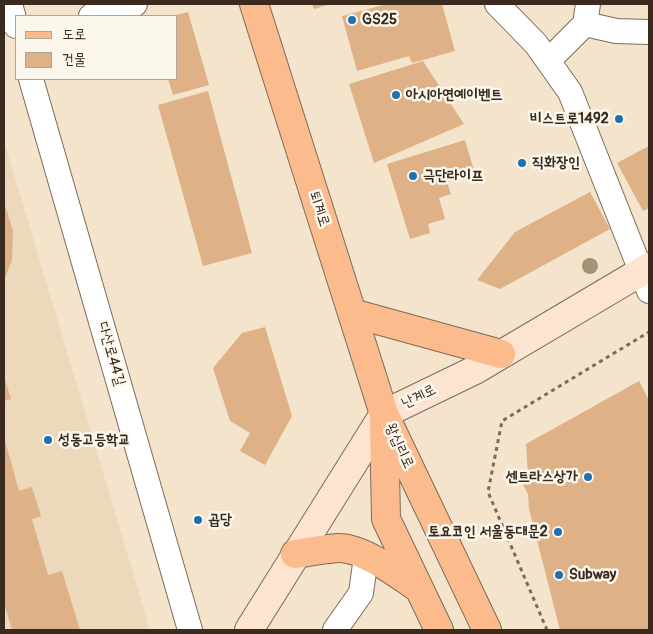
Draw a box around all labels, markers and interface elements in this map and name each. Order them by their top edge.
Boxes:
place label: GS25 [362,11,397,29]
marker: GS25 [346,14,358,26]
legend [15,15,178,80]
text: 도로 [62,25,86,44]
text: 건물 [62,50,86,69]
place label: 아시아연예이벤트 [406,86,503,104]
marker: 아시아연예이벤트 [390,89,402,101]
place label: 비스트로1492 [530,110,609,128]
marker: 비스트로1492 [613,113,625,125]
place label: 직화장인 [532,154,580,172]
marker: 직화장인 [516,157,528,169]
place label: 극단라이프 [423,167,483,185]
marker: 극단라이프 [407,170,419,182]
street label: 퇴계로 [305,189,333,229]
street label: 다산로44길 [93,320,129,388]
street label: 난계로 [399,381,439,413]
street label: 왕십리로 [381,420,417,472]
place label: 성동고등학교 [58,431,130,449]
marker: 성동고등학교 [42,434,54,446]
place label: 센트라스상가 [506,468,578,486]
marker: 센트라스상가 [582,471,594,483]
place label: 곱당 [208,511,232,529]
marker: 곱당 [192,514,204,526]
place label: 토요코인 서울동대문2 [428,523,548,541]
marker: 토요코인 서울동대문2 [552,526,564,538]
place label: Subway [569,566,616,584]
marker: Subway [553,569,565,581]

